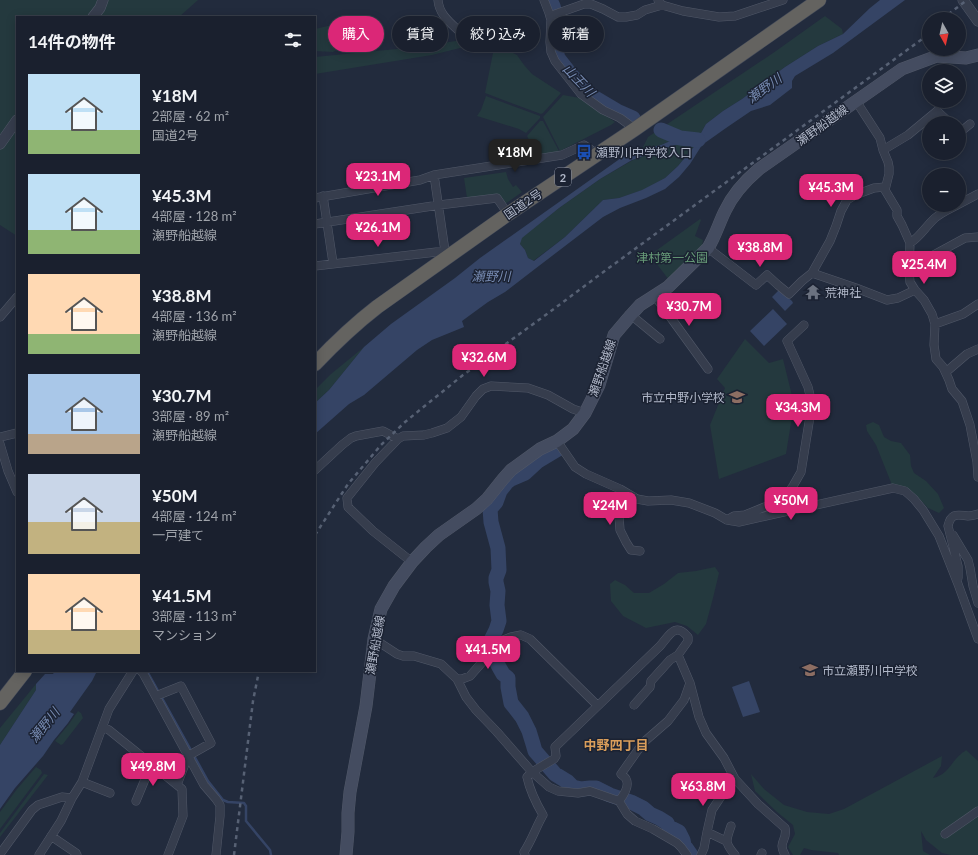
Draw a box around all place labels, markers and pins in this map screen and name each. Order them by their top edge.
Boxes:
pin: ¥18M [491,139,539,173]
bus stop icon: 瀬野川中学校入口 [575,143,593,161]
place label: 瀬野川中学校入口 [596,145,692,160]
pin: ¥23.1M [345,163,411,197]
pin: ¥45.3M [798,174,864,208]
pin: ¥26.1M [345,214,411,248]
pin: ¥38.8M [727,234,793,268]
pin: ¥25.4M [891,251,957,285]
temple icon: 荒神社 [804,283,822,301]
place label: 荒神社 [825,285,861,300]
pin: ¥30.7M [656,293,722,327]
pin: ¥32.6M [451,344,517,378]
school or university icon: 市立中野小学校 [728,388,746,406]
place label: 市立中野小学校 [641,390,725,405]
pin: ¥34.3M [765,394,831,428]
pin: ¥50M [767,487,815,521]
pin: ¥24M [586,492,634,526]
pin: ¥41.5M [455,636,521,670]
school or university icon: 市立瀬野川中学校 [801,661,819,679]
place label: 市立瀬野川中学校 [822,663,918,678]
pin: ¥49.8M [120,753,186,787]
pin: ¥63.8M [670,773,736,807]

